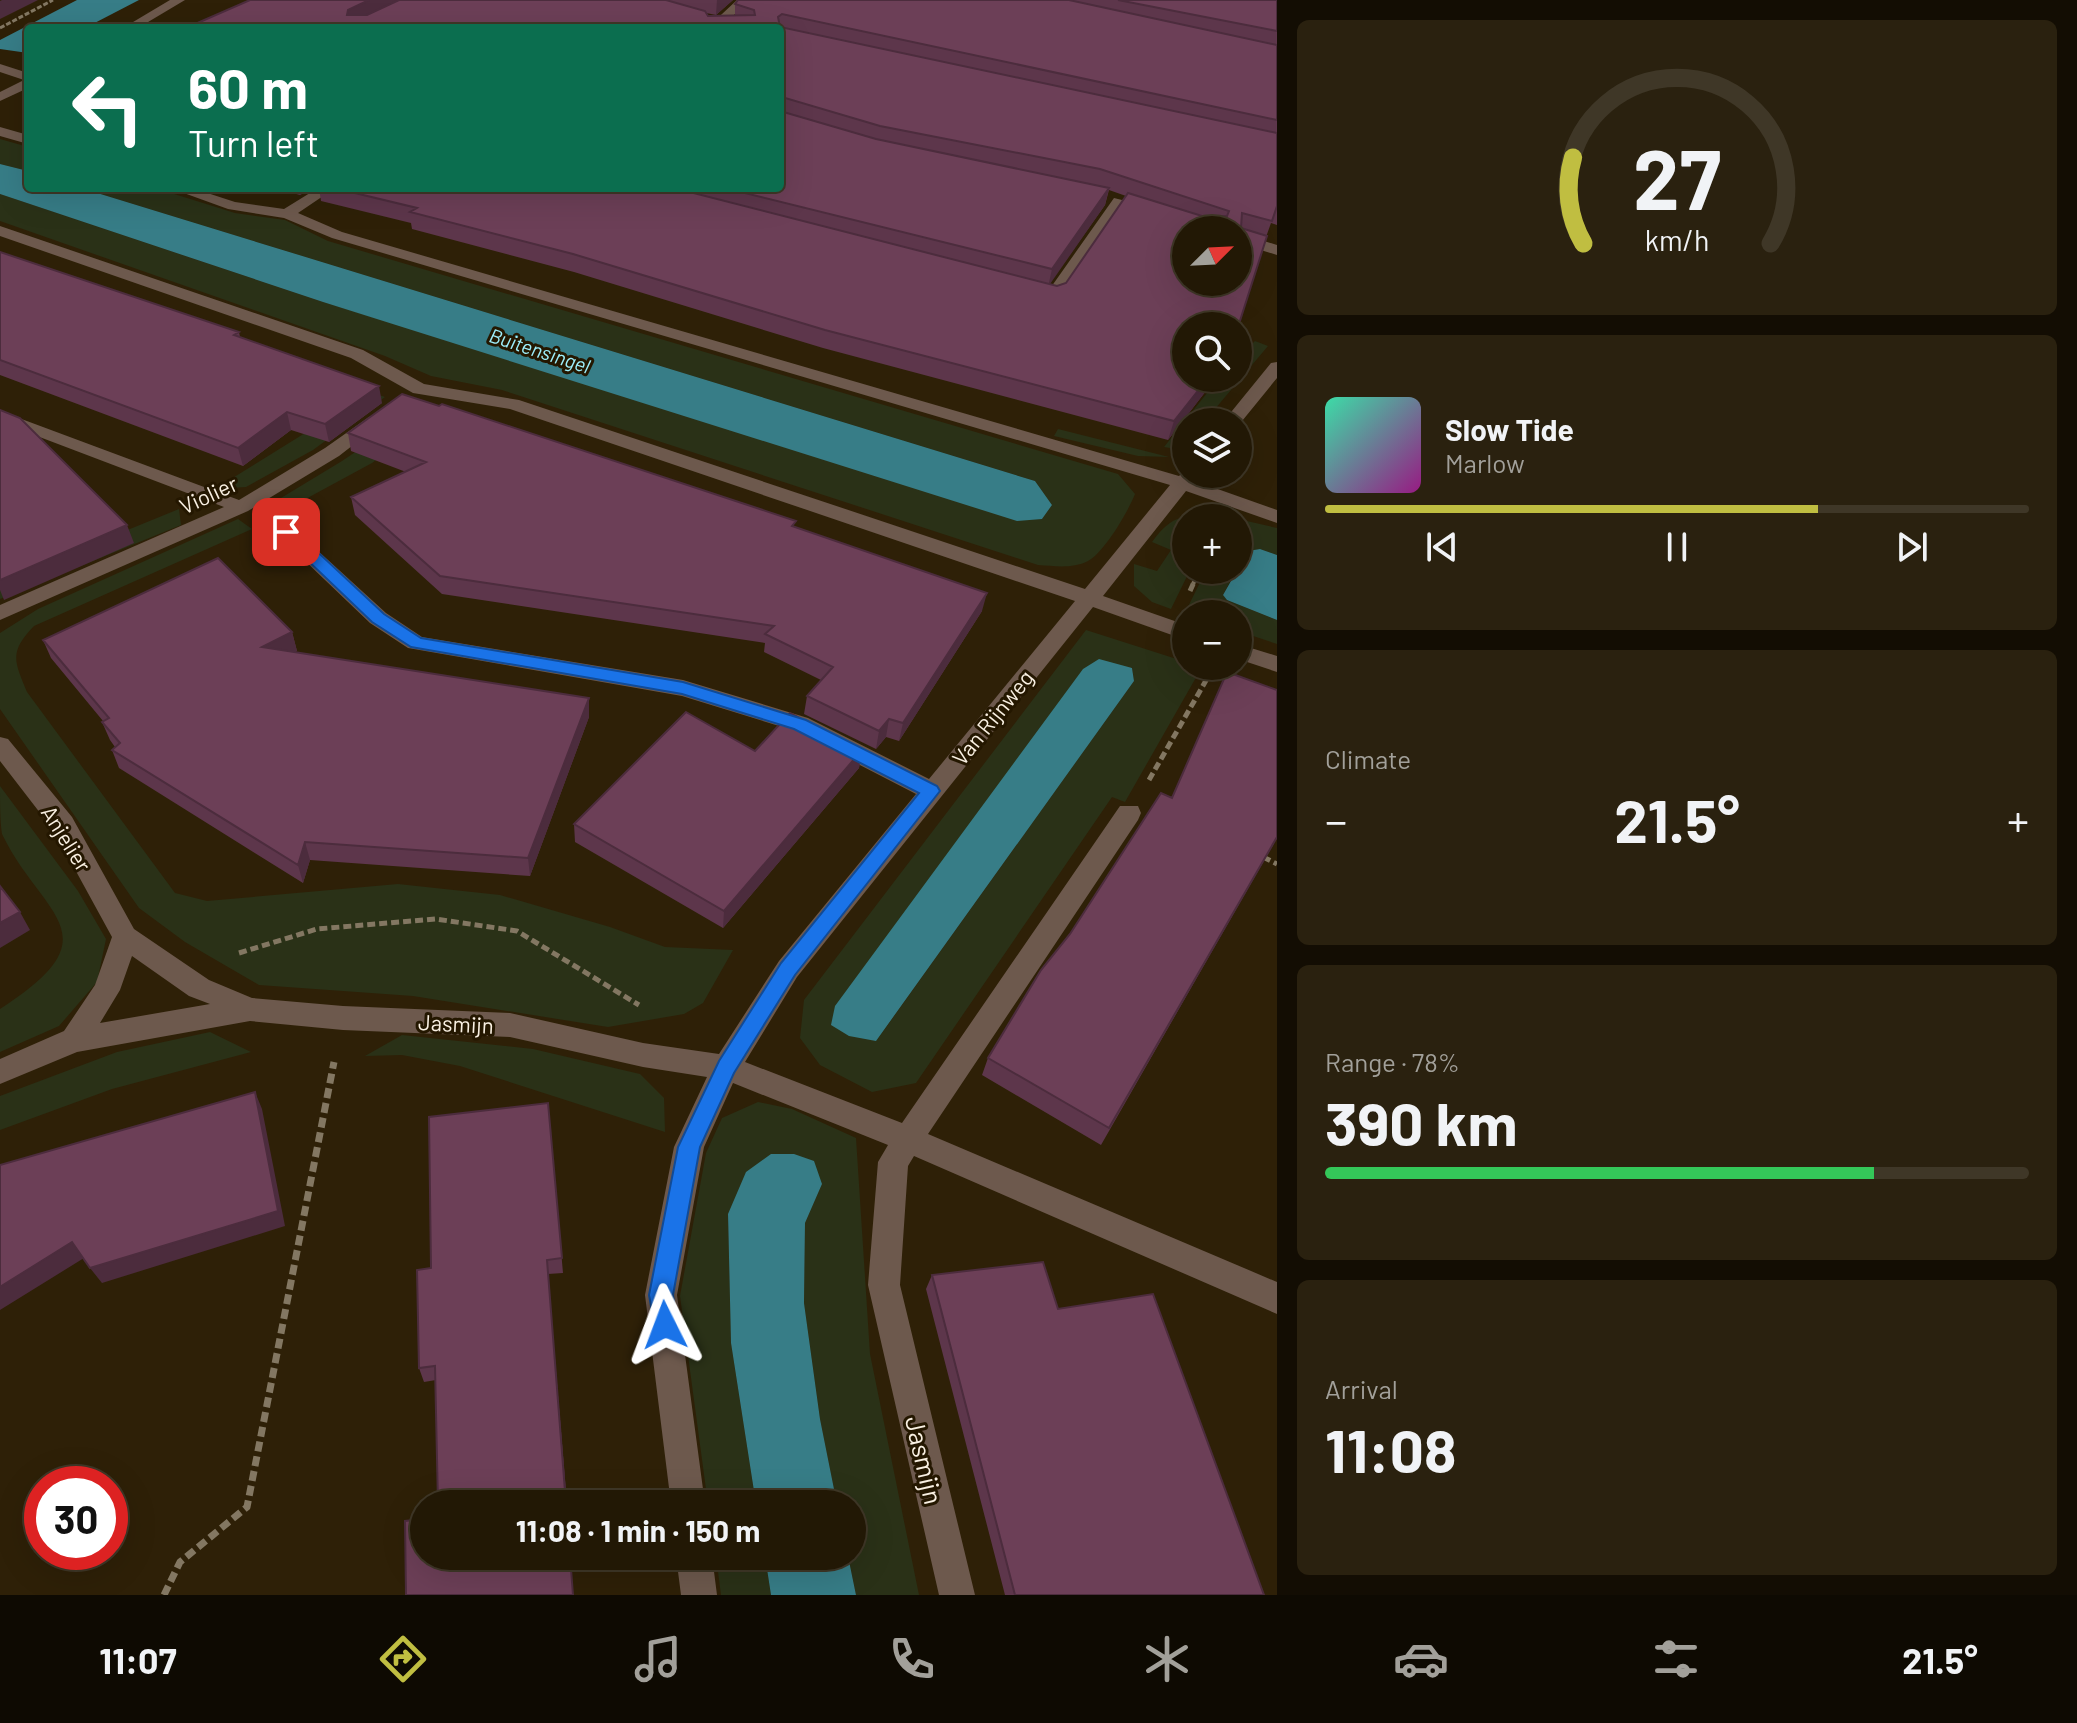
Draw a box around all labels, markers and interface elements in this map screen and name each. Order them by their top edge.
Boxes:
text: 60 m [188,53,308,120]
icon: left [56,56,160,160]
text: Turn left [188,121,319,164]
text: 27 [1633,126,1721,226]
north arrow [1172,216,1252,296]
map controls [1172,216,1252,680]
text: km/h [1645,222,1709,257]
button: search [1172,312,1252,392]
water label: Buitensingel [486,322,594,378]
button: layers [1172,408,1252,488]
text: Slow Tide [1445,411,1574,447]
text: Marlow [1445,447,1525,478]
street label: Violier [175,469,241,519]
pin [252,498,320,566]
button: + [1172,504,1252,584]
icon: arrive [264,510,308,554]
icon: previous [1420,525,1464,569]
icon: pause [1655,525,1699,569]
icon: next [1890,525,1934,569]
button: − [1172,600,1252,680]
street label: Van Rijnweg [946,664,1038,770]
text: Climate [1325,743,1411,774]
text: 21.5° [1614,783,1740,855]
text: − [1325,793,1347,846]
text: + [2007,793,2029,846]
street label: Anjelier [37,800,97,876]
street label: Jasmijn [418,1008,494,1038]
text: Range · 78% [1325,1046,1460,1077]
text: 390 km [1325,1086,1518,1158]
position arrow [623,1283,707,1367]
text: Arrival [1325,1373,1398,1404]
street label: Jasmijn [900,1413,950,1507]
text: 11:08 [1325,1413,1456,1485]
speed limit sign: 30 [24,1466,128,1570]
text: 11:08 · 1 min · 150 m [516,1512,760,1548]
icon: directions [375,1631,431,1687]
icon: music [630,1631,686,1687]
icon: phone [884,1631,940,1687]
icon: climate [1139,1631,1195,1687]
icon: car [1393,1631,1449,1687]
icon: filters [1648,1631,1704,1687]
text: 11:07 [99,1638,177,1681]
text: 21.5° [1902,1638,1978,1681]

